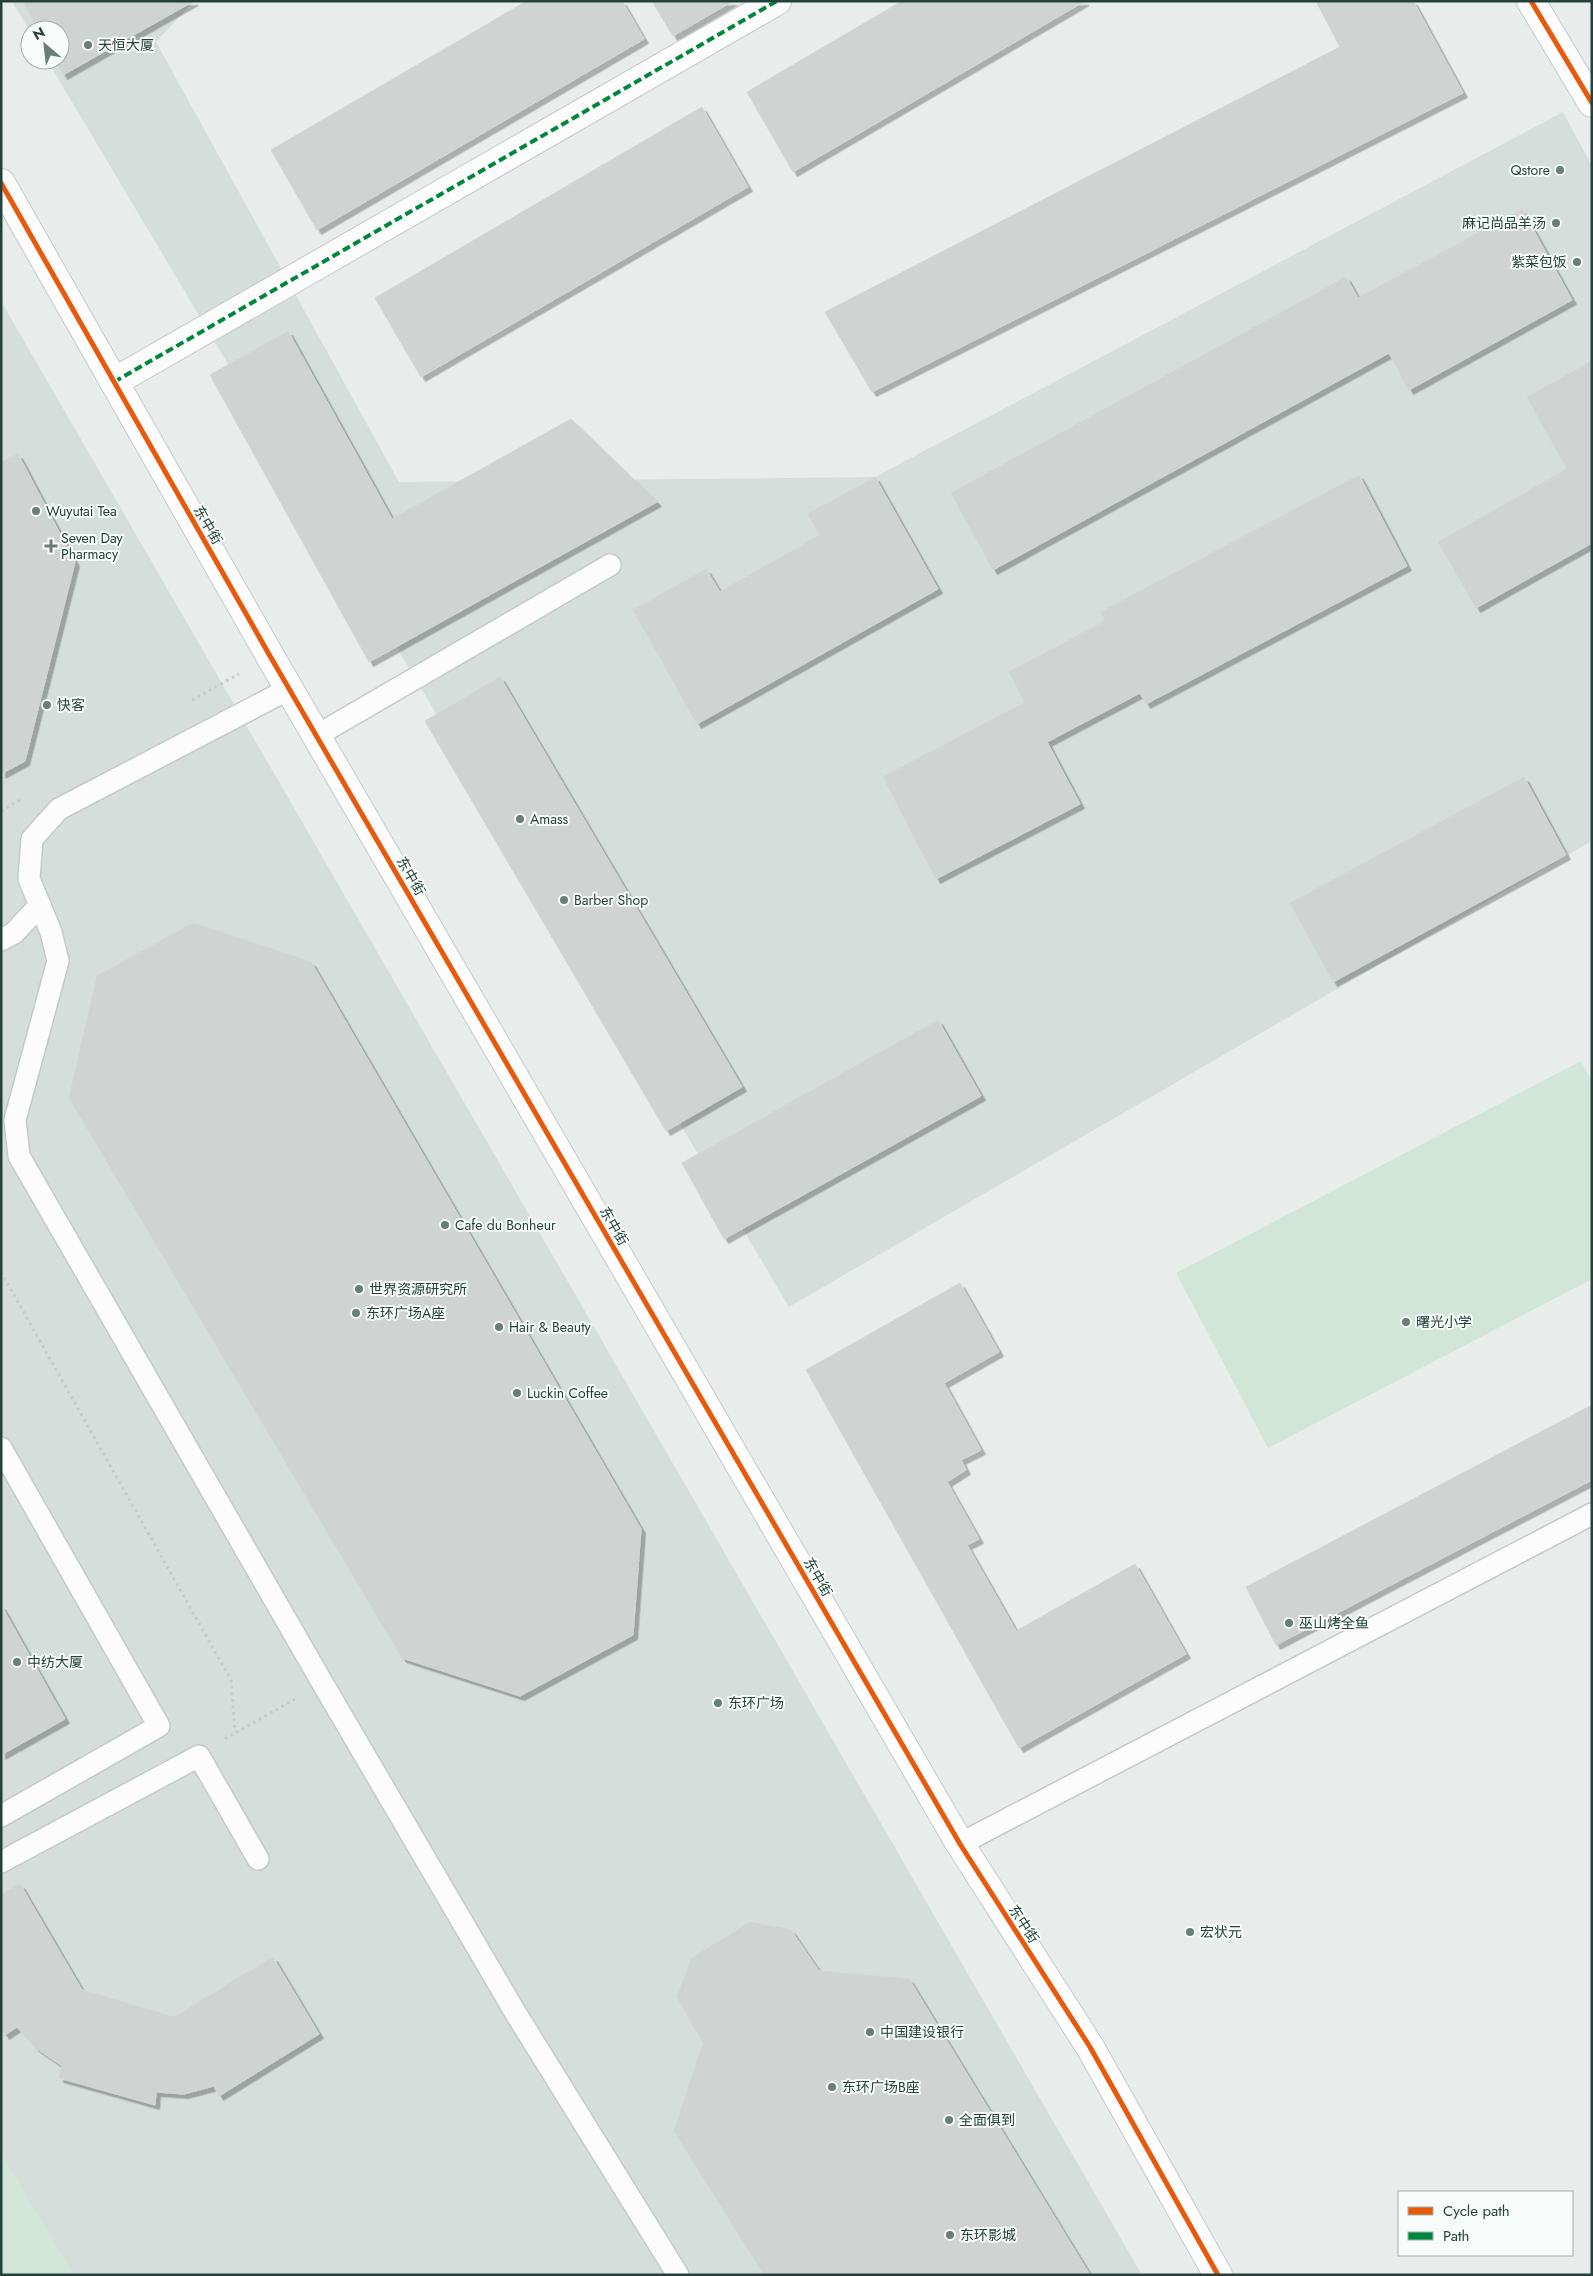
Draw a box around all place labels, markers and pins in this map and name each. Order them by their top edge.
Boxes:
place label: 天恒大厦 [98,35,154,55]
marker: 天恒大厦 [82,39,94,51]
place label: Qstore [1510,160,1550,180]
marker: Qstore [1554,164,1566,176]
place label: 麻记尚品羊汤 [1462,213,1546,233]
marker: 麻记尚品羊汤 [1550,217,1562,229]
place label: 紫菜包饭 [1511,252,1567,272]
marker: 紫菜包饭 [1571,256,1583,268]
place label: Wuyutai Tea [46,501,117,521]
marker: Wuyutai Tea [30,505,42,517]
place label: Seven Day Pharmacy [61,528,124,564]
marker: Seven Day Pharmacy [45,540,57,552]
place label: 快客 [57,695,85,715]
marker: 快客 [41,699,53,711]
place label: Amass [530,809,569,829]
marker: Amass [514,813,526,825]
place label: Barber Shop [574,890,648,910]
marker: Barber Shop [558,894,570,906]
place label: Cafe du Bonheur [455,1215,556,1235]
marker: Cafe du Bonheur [439,1219,451,1231]
place label: 世界资源研究所 [369,1279,467,1299]
marker: 世界资源研究所 [353,1283,365,1295]
place label: 东环广场A座 [366,1303,445,1323]
marker: 东环广场A座 [350,1307,362,1319]
place label: 曙光小学 [1416,1312,1472,1332]
marker: 曙光小学 [1400,1316,1412,1328]
place label: Hair & Beauty [509,1317,592,1337]
marker: Hair & Beauty [493,1321,505,1333]
place label: Luckin Coffee [527,1383,608,1403]
marker: Luckin Coffee [511,1387,523,1399]
place label: 巫山烤全鱼 [1299,1613,1369,1633]
marker: 巫山烤全鱼 [1283,1617,1295,1629]
place label: 中纺大厦 [27,1652,83,1672]
marker: 中纺大厦 [11,1656,23,1668]
place label: 东环广场 [728,1693,784,1713]
marker: 东环广场 [712,1697,724,1709]
place label: 宏状元 [1200,1922,1242,1942]
marker: 宏状元 [1184,1926,1196,1938]
place label: 中国建设银行 [880,2022,964,2042]
marker: 中国建设银行 [864,2026,876,2038]
place label: 东环广场B座 [842,2077,920,2097]
marker: 东环广场B座 [826,2081,838,2093]
place label: 全面俱到 [959,2110,1015,2130]
marker: 全面俱到 [943,2114,955,2126]
place label: 东环影城 [960,2225,1016,2245]
marker: 东环影城 [944,2229,956,2241]

